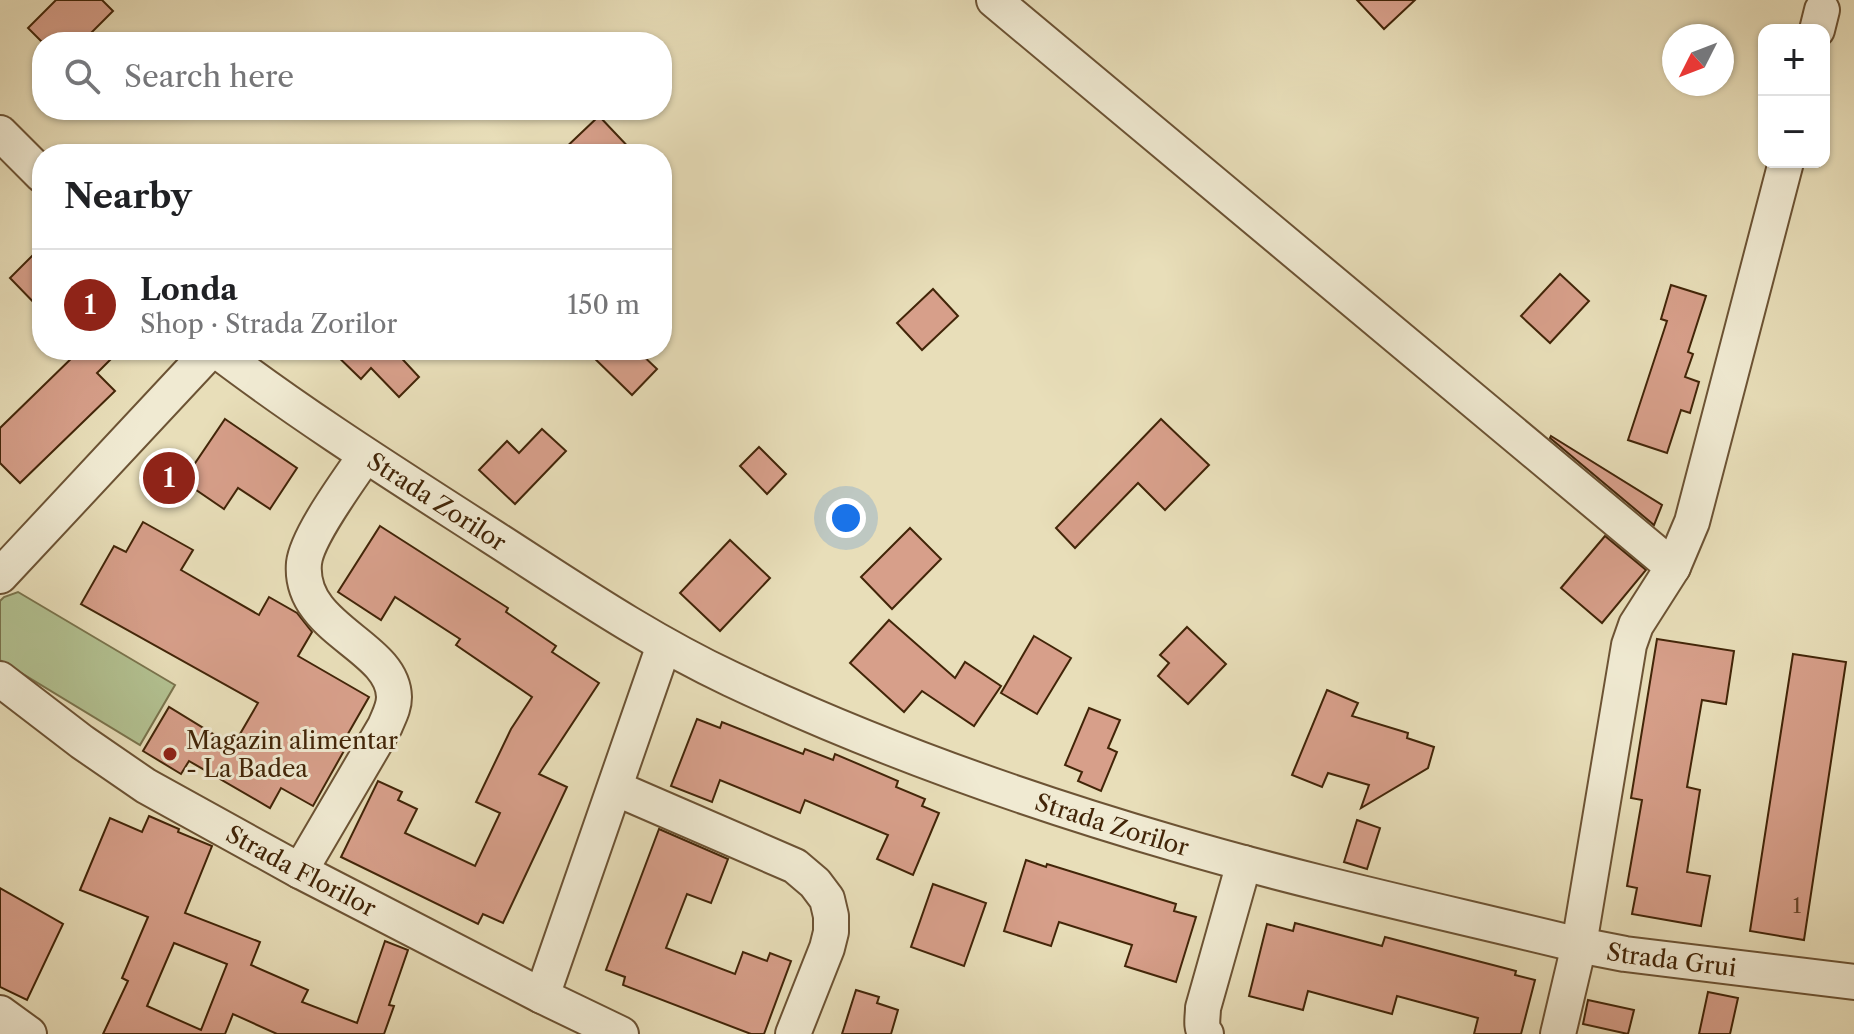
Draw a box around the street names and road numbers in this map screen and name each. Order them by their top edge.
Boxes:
street label: Strada Zorilor [362,446,512,557]
street label: Strada Zorilor [1032,787,1192,862]
street label: Strada Florilor [221,819,381,922]
street label: Strada Grui [1604,936,1738,982]

